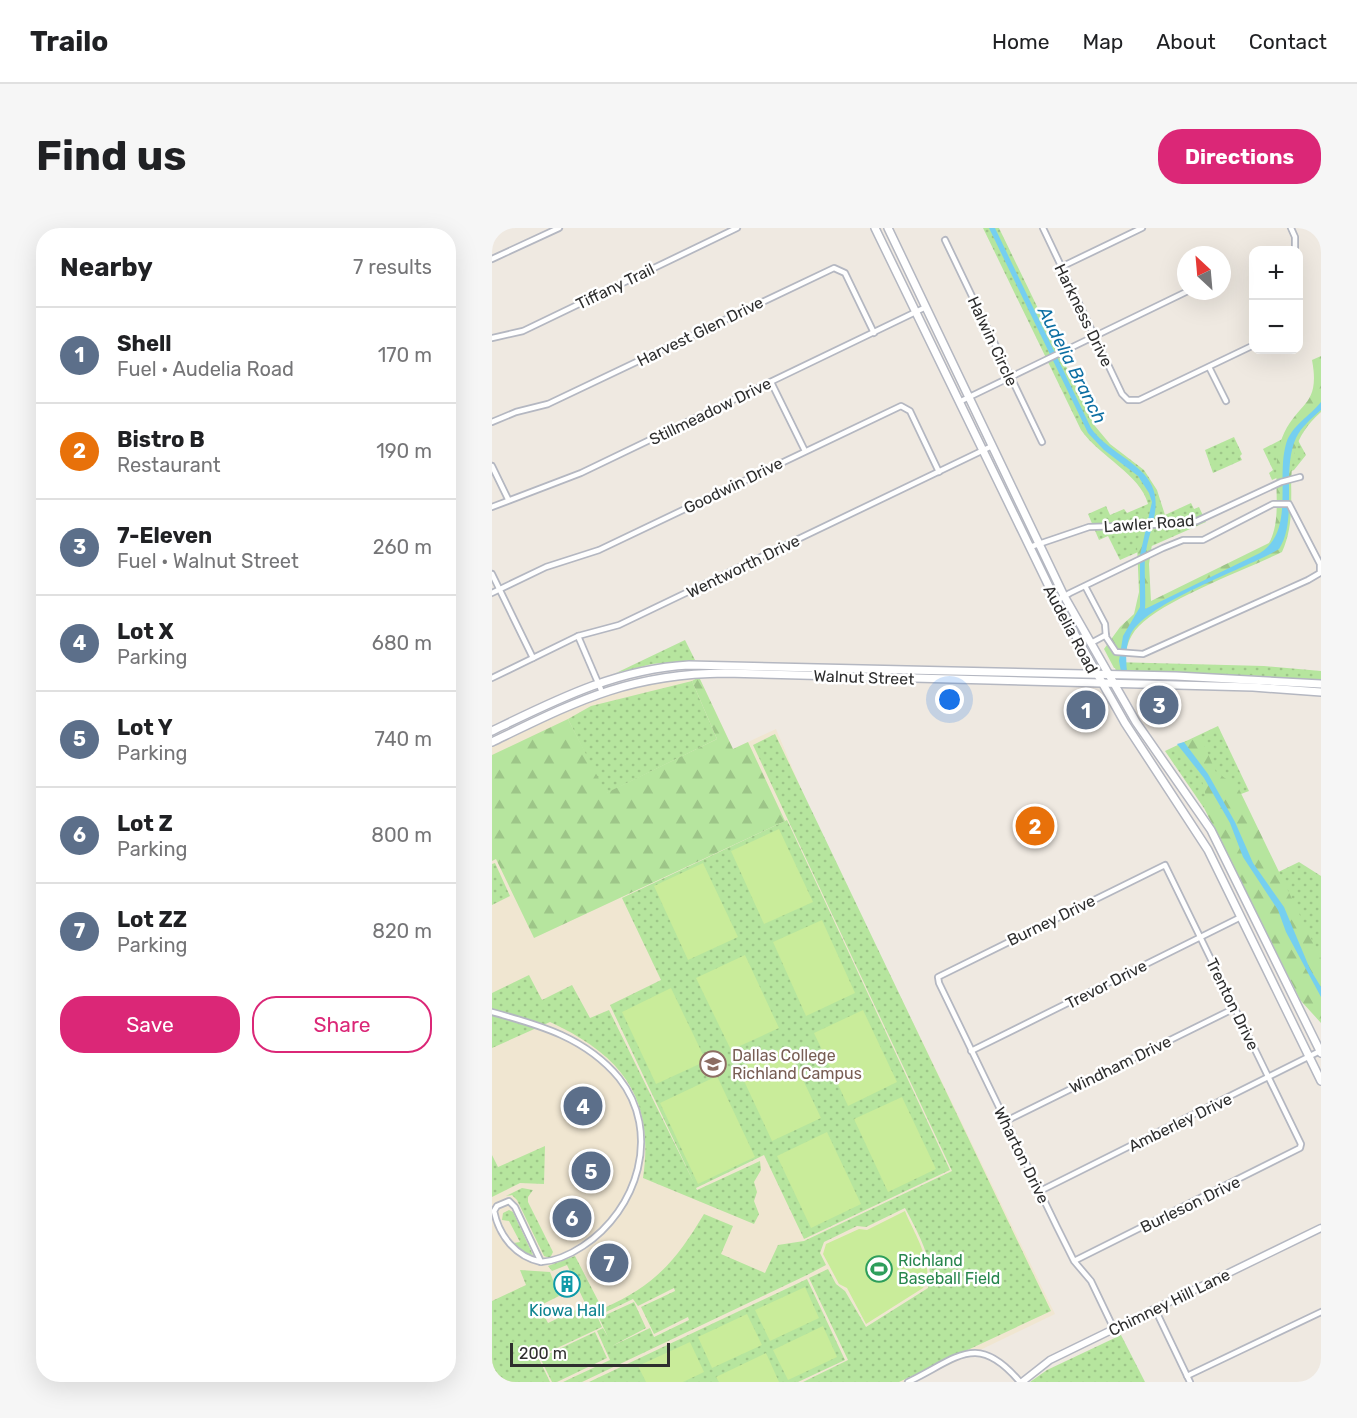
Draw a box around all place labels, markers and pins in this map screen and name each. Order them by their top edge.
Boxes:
pin: 3 [1140,682,1178,728]
pin: 1 [1066,688,1106,732]
pin: 2 [1016,804,1054,848]
place label: Dallas College Richland Campus [732,1046,862,1083]
school or university icon: Dallas College Richland Campus [698,1049,728,1079]
pin: 4 [564,1084,602,1128]
pin: 5 [572,1148,610,1194]
pin: 6 [552,1196,592,1240]
pin: 7 [590,1240,628,1286]
place label: Richland Baseball Field [898,1251,1000,1288]
sports icon: Richland Baseball Field [864,1254,894,1284]
building icon: Kiowa Hall [552,1269,582,1299]
place label: Kiowa Hall [529,1301,605,1320]

